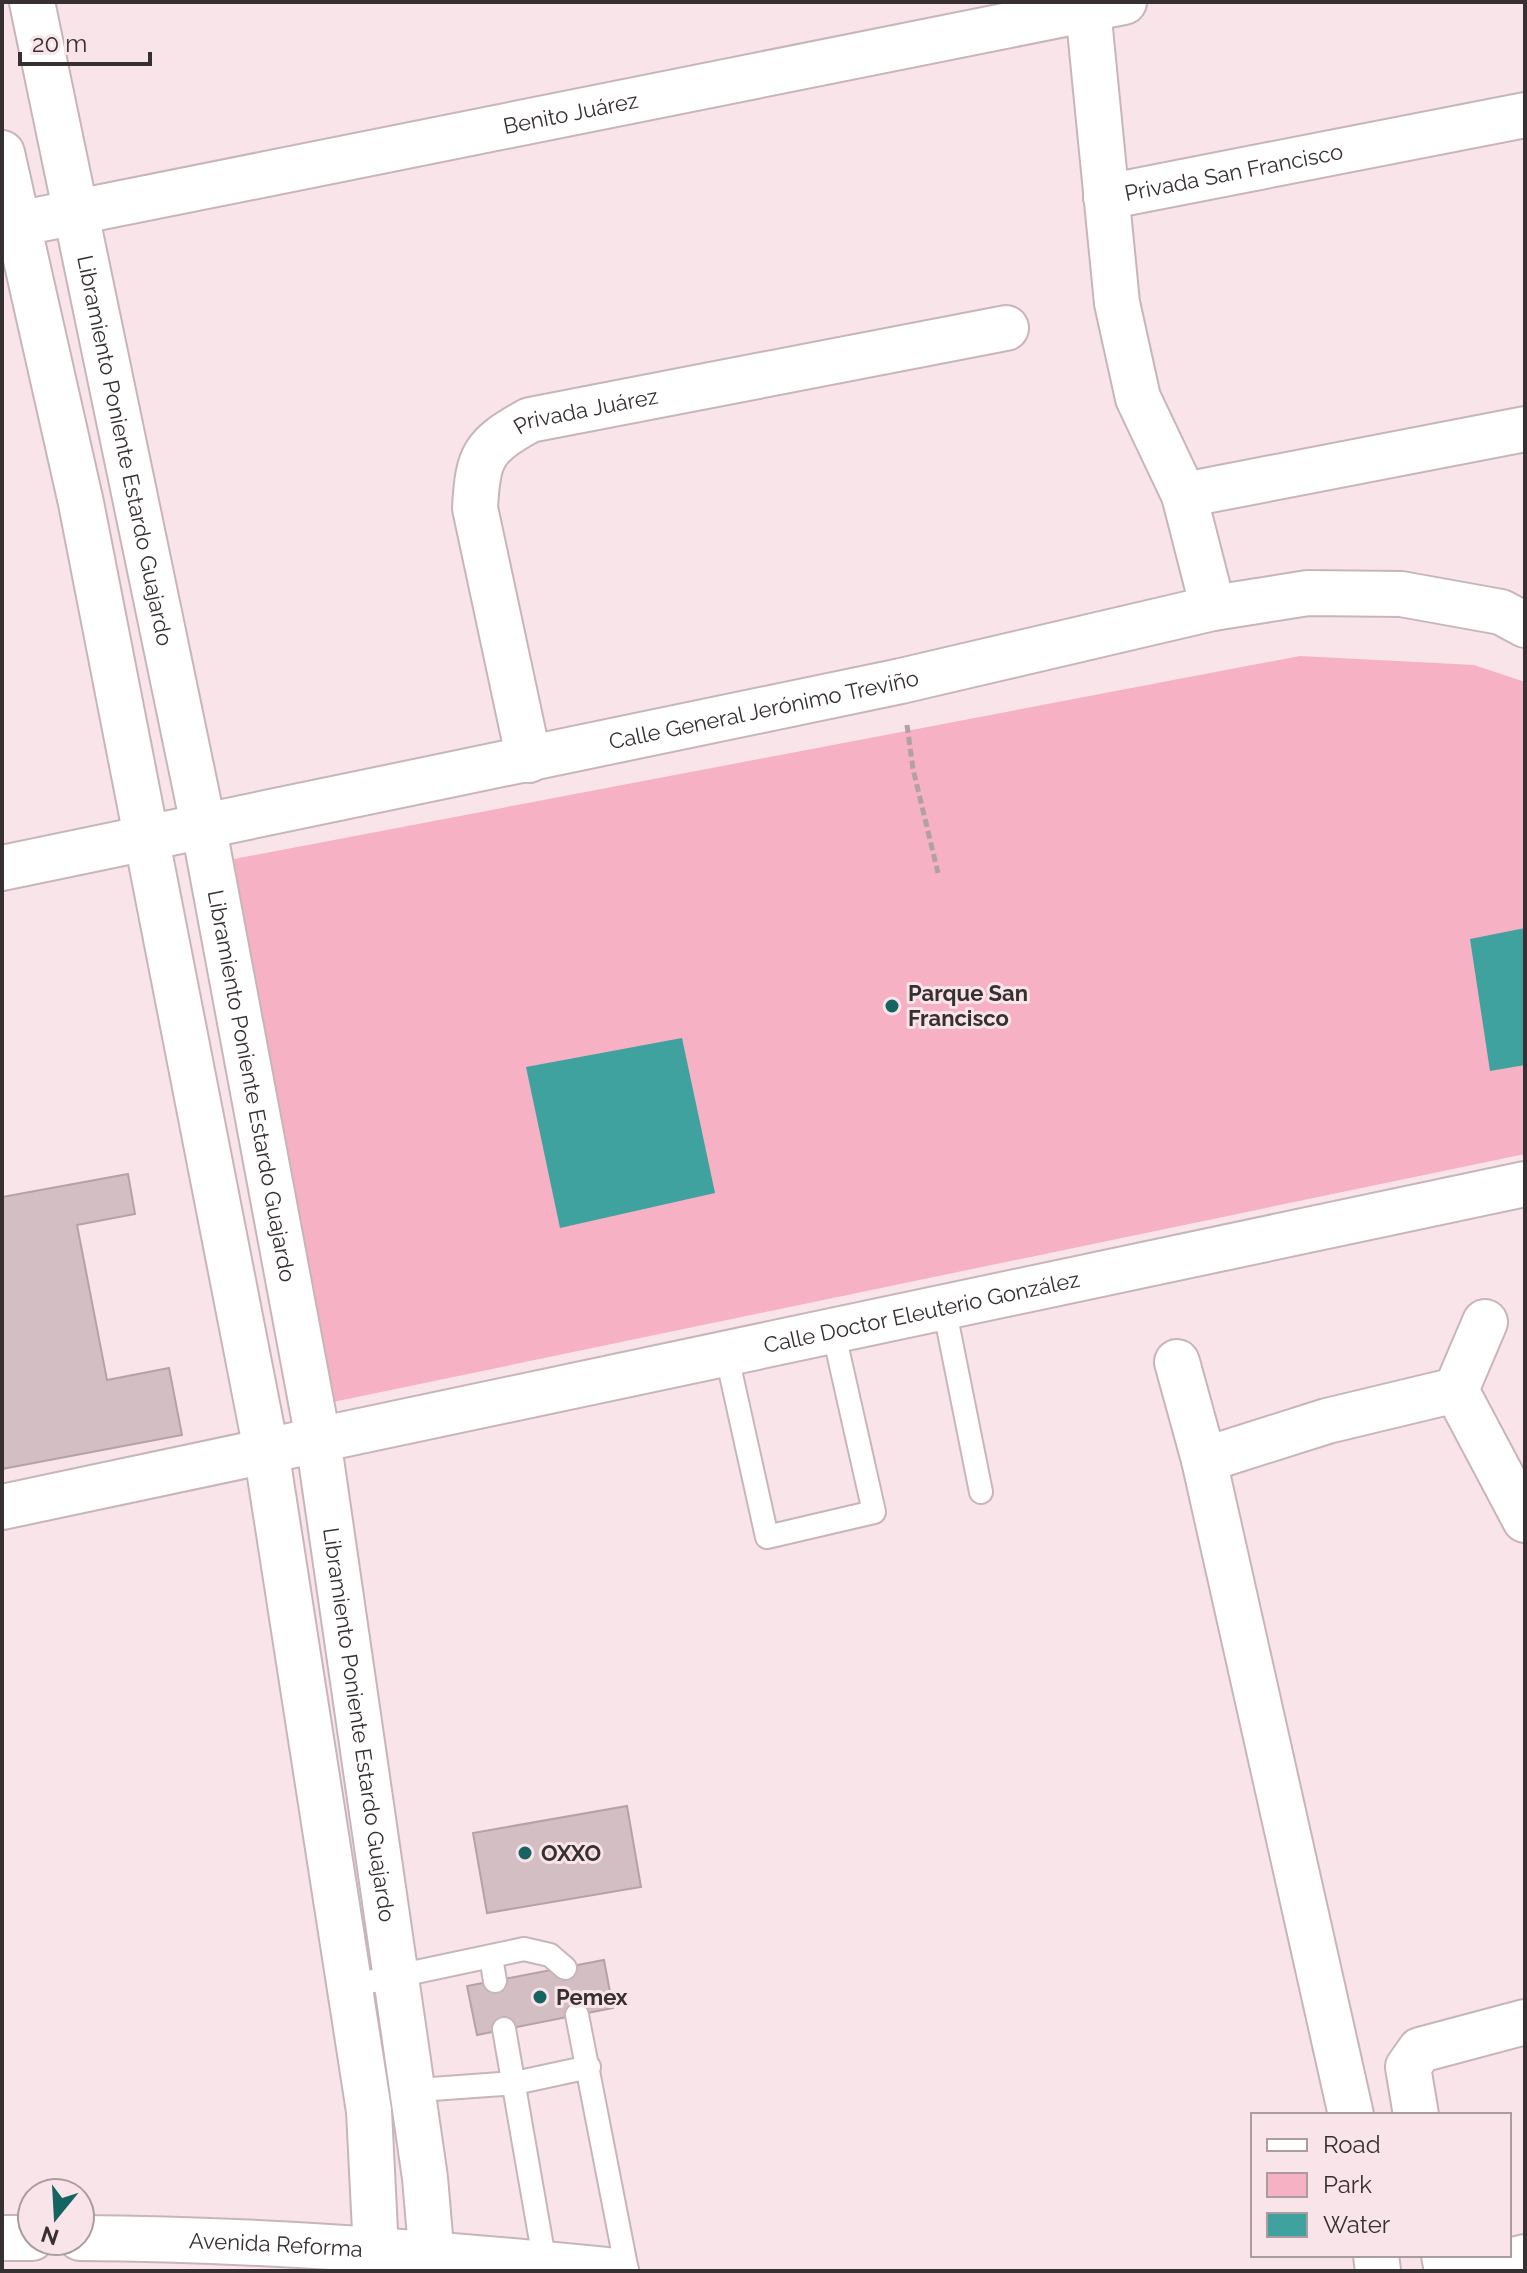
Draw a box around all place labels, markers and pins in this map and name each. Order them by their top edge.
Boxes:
place label: Parque San Francisco [908,980,1028,1031]
marker: Parque San Francisco [883,997,901,1015]
place label: OXXO [541,1840,601,1866]
marker: OXXO [516,1844,534,1862]
place label: Pemex [556,1984,628,2010]
marker: Pemex [531,1988,549,2006]

